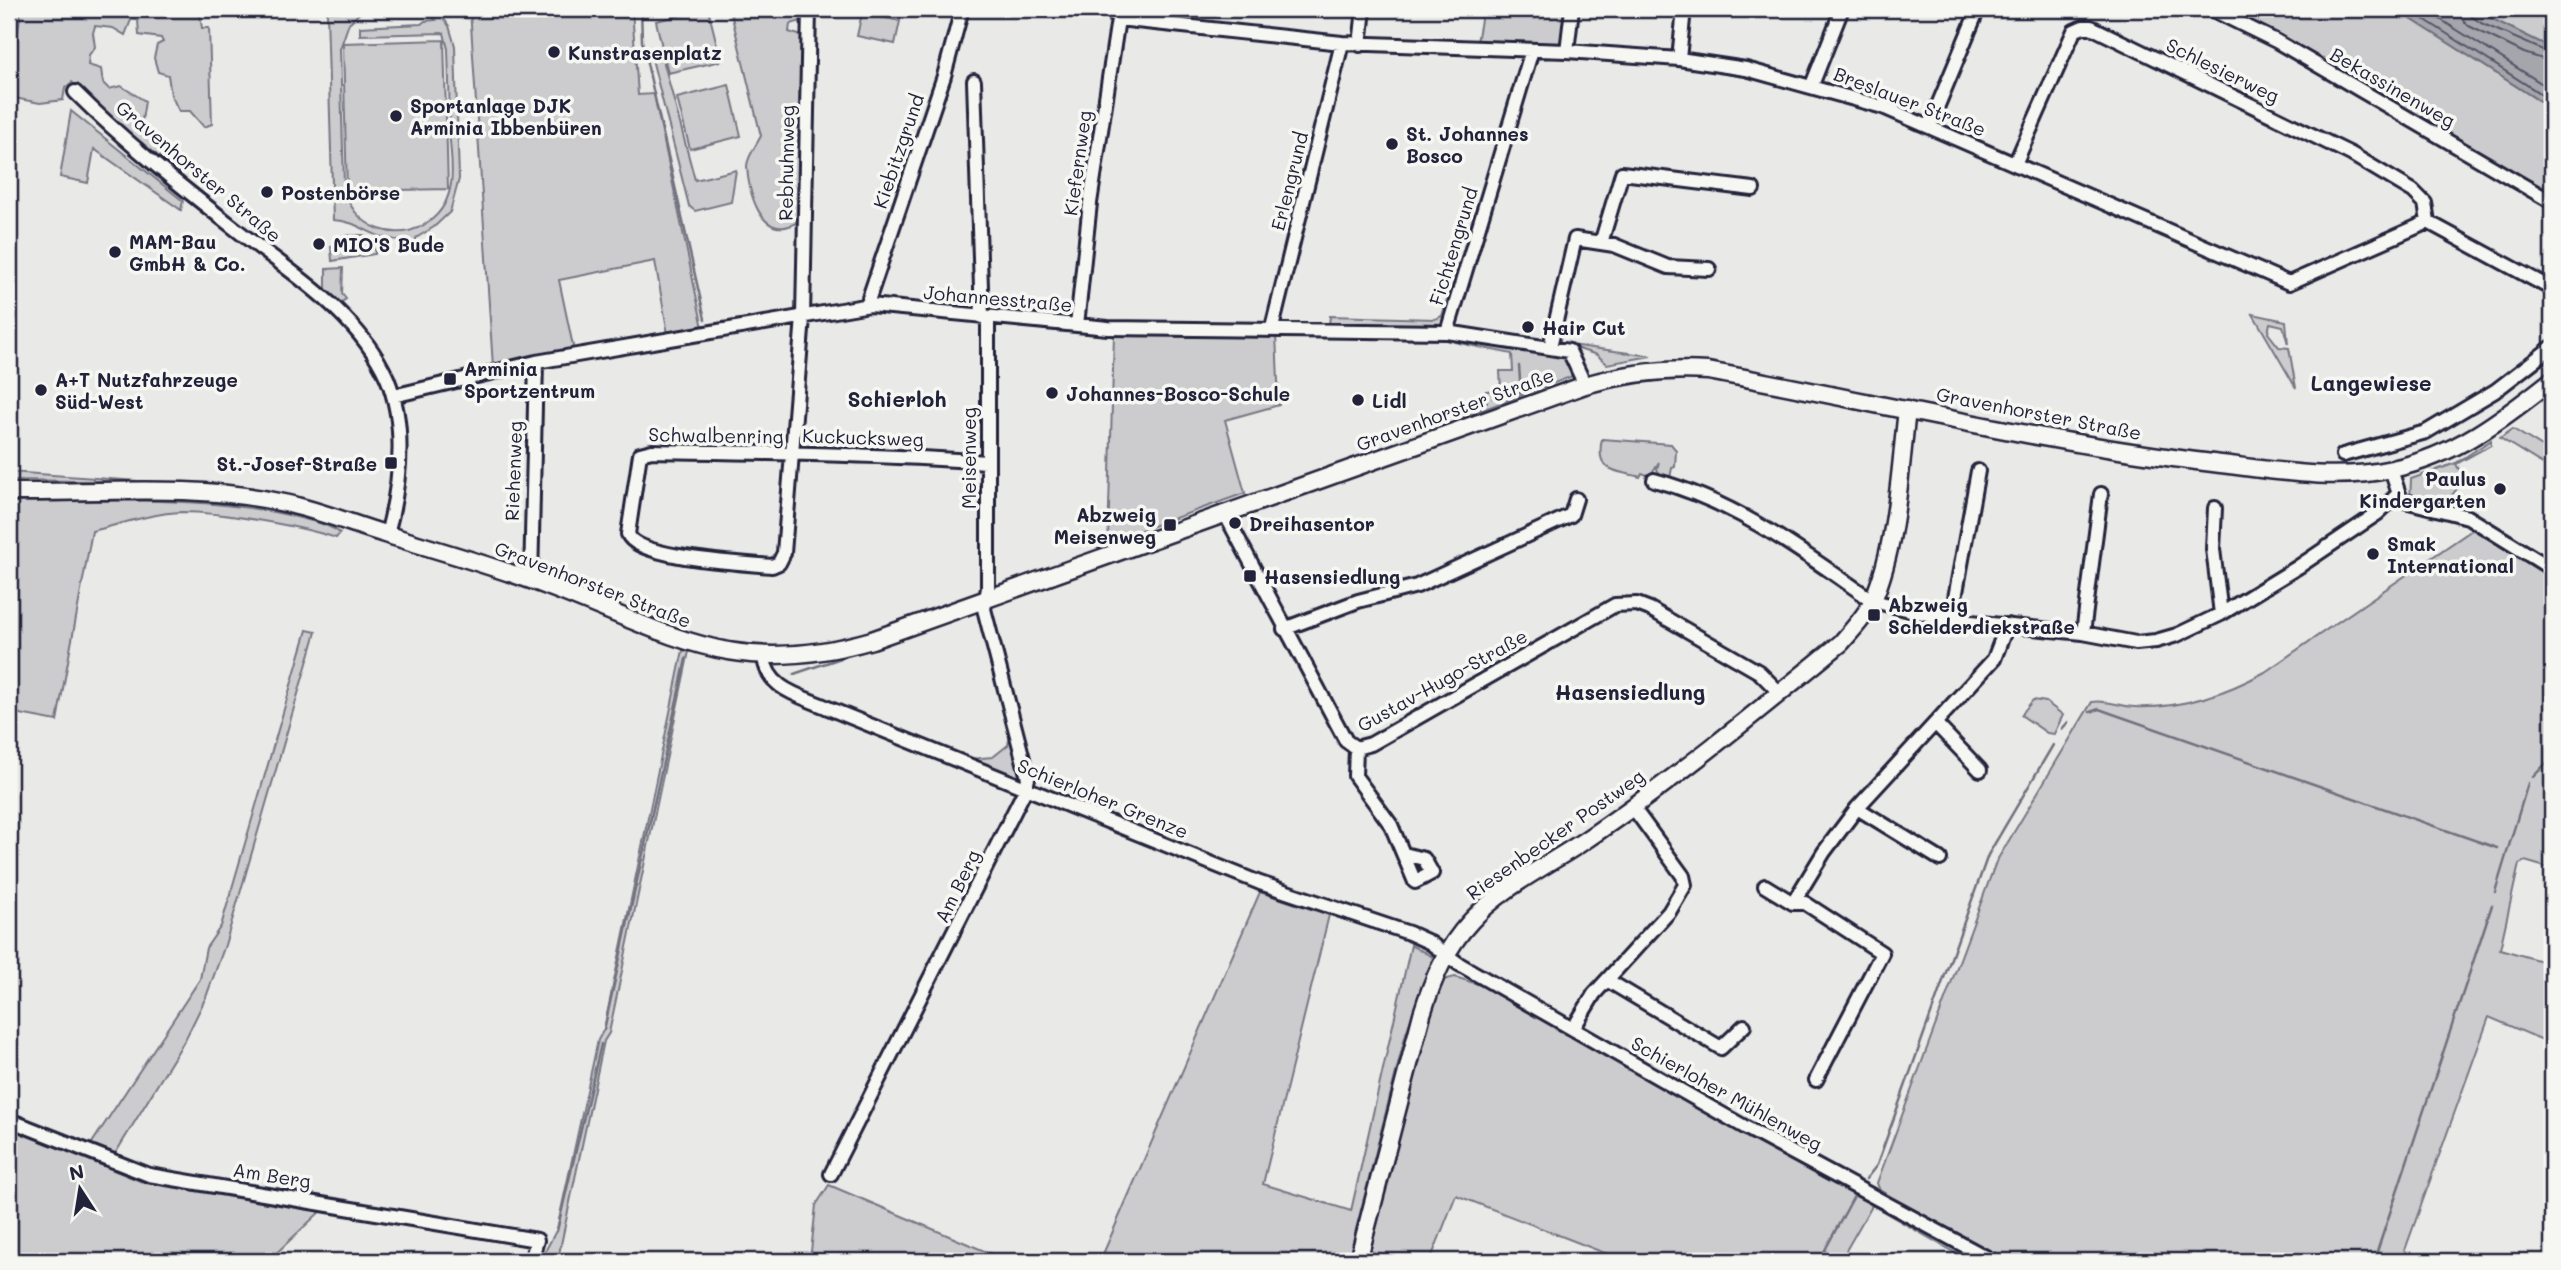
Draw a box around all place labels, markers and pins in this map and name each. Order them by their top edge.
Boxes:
place label: Kunstrasenplatz [568,40,722,65]
marker: Kunstrasenplatz [546,44,562,60]
place label: Sportanlage DJK Arminia Ibbenbüren [410,93,602,140]
marker: Sportanlage DJK Arminia Ibbenbüren [388,108,404,124]
place label: St. Johannes Bosco [1406,121,1529,168]
marker: St. Johannes Bosco [1384,136,1400,152]
place label: Postenbörse [281,180,400,205]
marker: Postenbörse [259,184,275,200]
place label: MAM-Bau GmbH & Co. [129,229,246,276]
place label: MIO'S Bude [333,232,444,257]
marker: MIO'S Bude [311,236,327,252]
marker: MAM-Bau GmbH & Co. [107,244,123,260]
place label: Hair Cut [1542,315,1626,340]
marker: Hair Cut [1520,319,1536,335]
place label: Arminia Sportzentrum [464,356,595,403]
place label: A+T Nutzfahrzeuge Süd-West [55,367,238,414]
marker: Arminia Sportzentrum [442,371,458,387]
place label: Johannes-Bosco-Schule [1066,381,1290,406]
marker: A+T Nutzfahrzeuge Süd-West [33,382,49,398]
marker: Johannes-Bosco-Schule [1044,385,1060,401]
place label: Lidl [1372,388,1407,413]
marker: Lidl [1350,392,1366,408]
place label: St.-Josef-Straße [217,451,377,476]
marker: St.-Josef-Straße [383,455,399,471]
place label: Paulus Kindergarten [2359,466,2486,513]
marker: Paulus Kindergarten [2492,481,2508,497]
place label: Abzweig Meisenweg [1054,502,1156,549]
place label: Dreihasentor [1249,511,1375,536]
marker: Dreihasentor [1227,515,1243,531]
marker: Abzweig Meisenweg [1162,517,1178,533]
place label: Smak International [2387,531,2514,578]
marker: Smak International [2365,546,2381,562]
place label: Hasensiedlung [1264,564,1400,589]
marker: Hasensiedlung [1242,568,1258,584]
place label: Abzweig Schelderdiekstraße [1888,592,2075,639]
marker: Abzweig Schelderdiekstraße [1866,607,1882,623]

